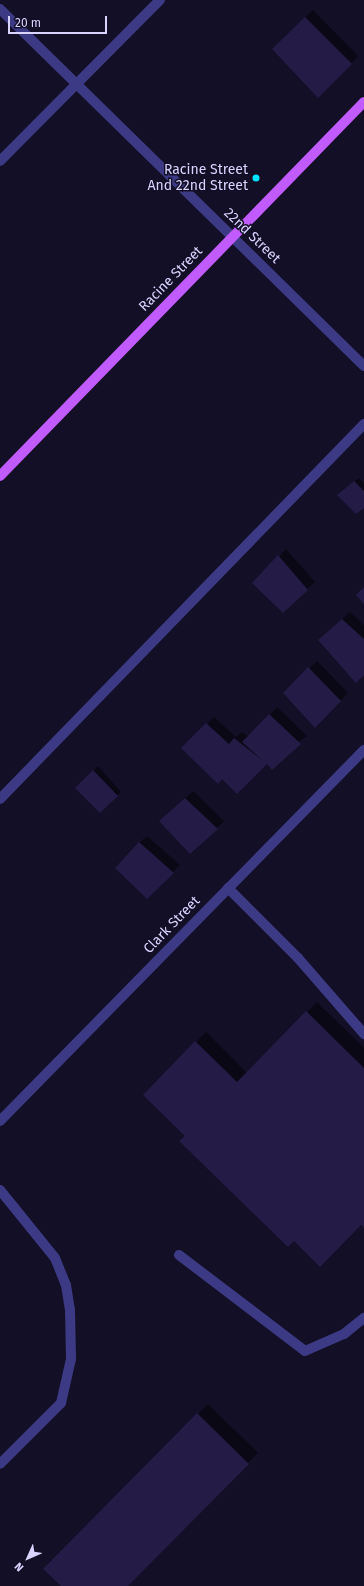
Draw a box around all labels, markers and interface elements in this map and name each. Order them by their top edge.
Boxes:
scale bar [10,8,109,34]
text: 20 m [15,16,41,30]
place label: Racine Street And 22nd Street [148,162,248,194]
marker: Racine Street And 22nd Street [251,173,261,183]
street label: 22nd Street [220,205,284,267]
street label: Racine Street [136,243,206,315]
street label: Clark Street [140,893,204,957]
north arrow [8,1538,48,1578]
text: N [12,1560,26,1574]

